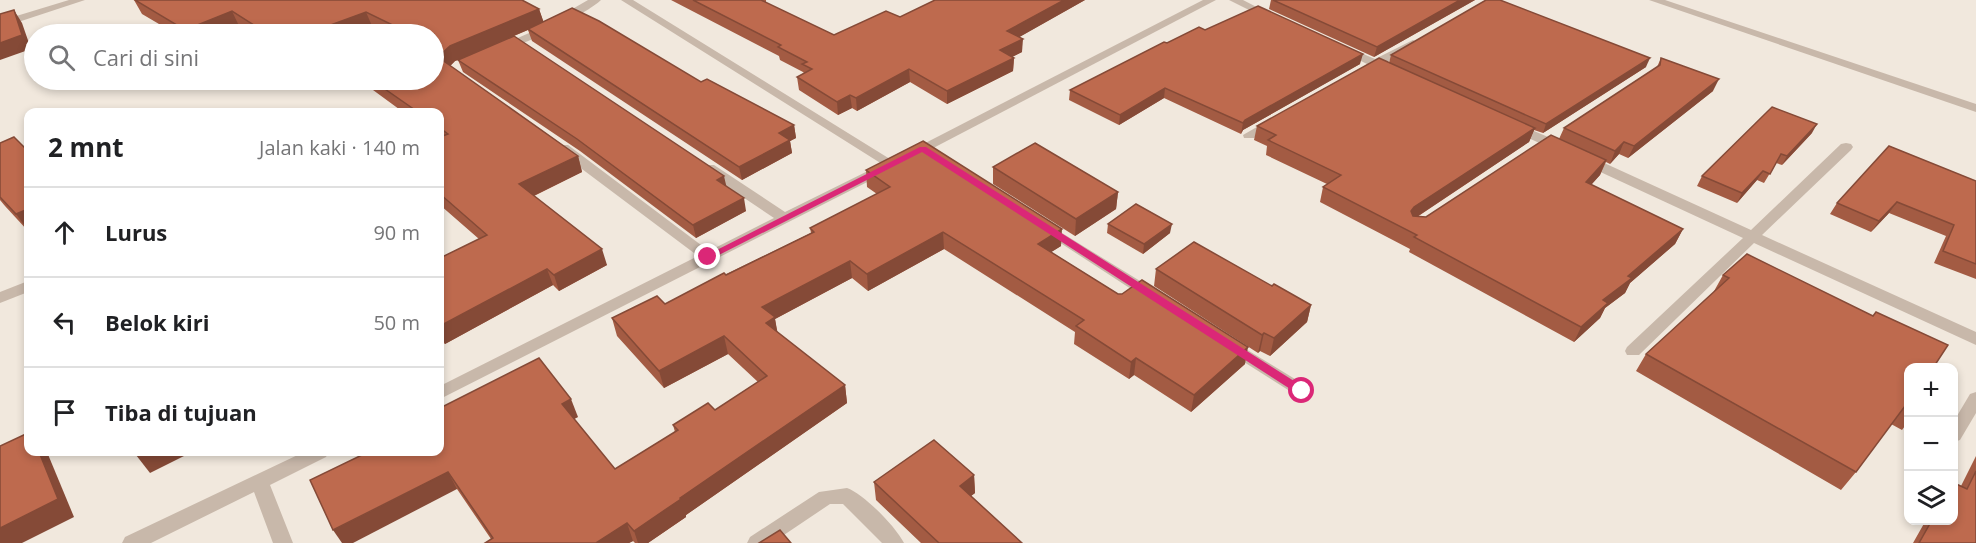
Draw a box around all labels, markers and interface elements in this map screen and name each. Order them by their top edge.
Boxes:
search box [24,24,444,90]
icon: search [45,41,78,74]
text: Cari di sini [93,42,199,72]
text: 2 mnt [48,129,124,165]
text: Jalan kaki · 140 m [259,134,420,161]
icon: ahead [48,216,81,249]
text: Lurus [105,217,167,247]
text: 90 m [373,219,420,246]
route end [694,243,720,269]
icon: left [48,306,81,339]
text: Belok kiri [105,307,210,337]
text: 50 m [373,309,420,336]
map controls [1904,363,1958,525]
button: + [1904,363,1958,417]
route start [1288,377,1314,403]
icon: arrive [48,396,81,429]
text: Tiba di tujuan [105,397,257,427]
button: − [1904,417,1958,471]
button: layers [1904,471,1958,525]

